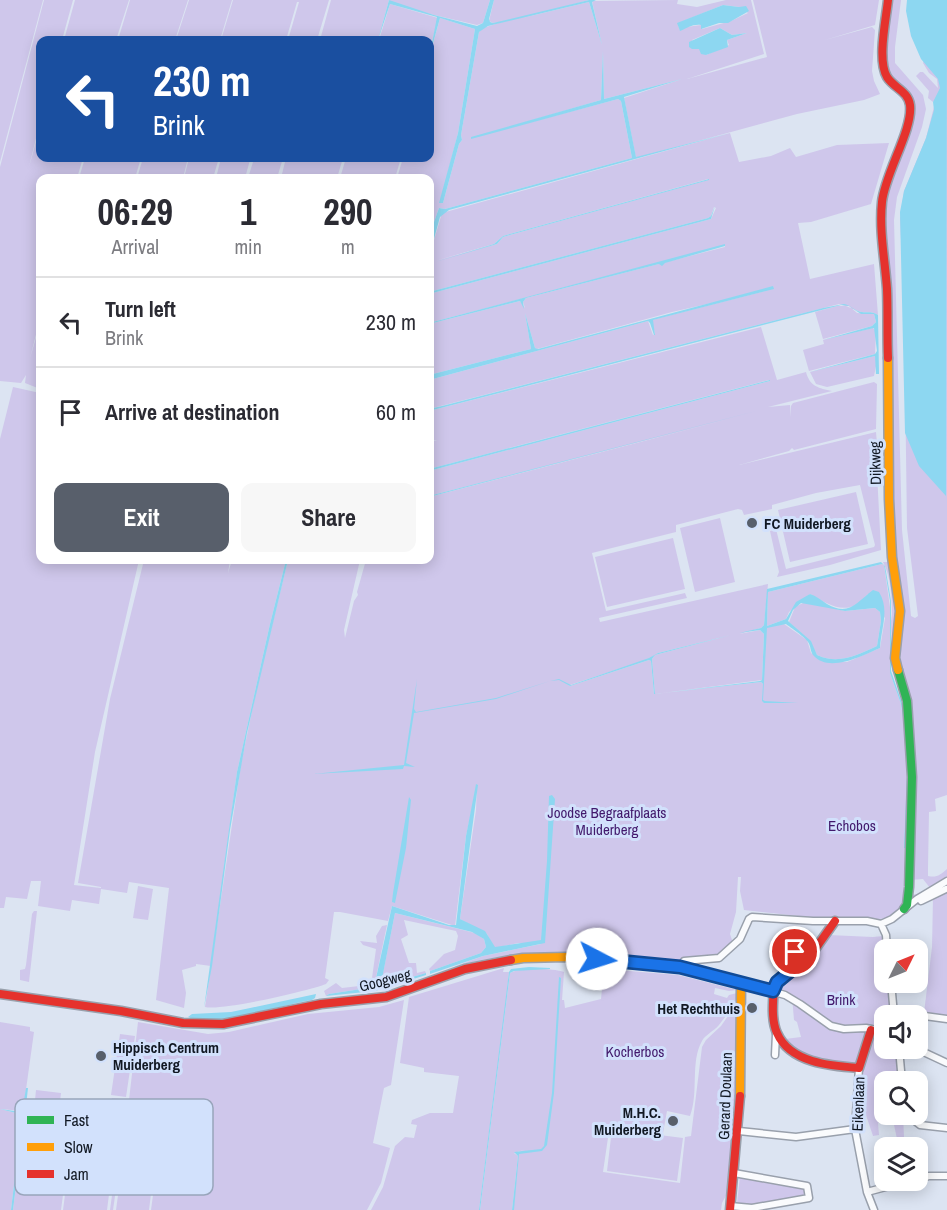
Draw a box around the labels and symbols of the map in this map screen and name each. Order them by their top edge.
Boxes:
street label: Dijkweg [864,441,886,485]
place label: FC Muiderberg [764,513,851,534]
marker: FC Muiderberg [745,516,759,530]
park label: Joodse Begraafplaats Muiderberg [548,802,666,840]
park label: Echobos [828,815,876,836]
pin [769,926,820,977]
position arrow [565,927,629,991]
north arrow [874,939,928,993]
street label: Googweg [357,963,413,997]
park label: Brink [827,989,856,1010]
place label: Het Rechthuis [657,998,740,1019]
marker: Het Rechthuis [745,1001,759,1015]
place label: Hippisch Centrum Muiderberg [113,1037,219,1075]
park label: Kocherbos [606,1041,664,1062]
marker: Hippisch Centrum Muiderberg [94,1049,108,1063]
street label: Gerard Doulaan [713,1052,737,1140]
street label: Eikenlaan [847,1076,869,1132]
legend [15,1099,213,1195]
place label: M.H.C. Muiderberg [594,1102,661,1140]
text: Fast [64,1109,89,1131]
marker: M.H.C. Muiderberg [666,1114,680,1128]
text: Slow [64,1136,93,1158]
text: Jam [64,1163,89,1185]

